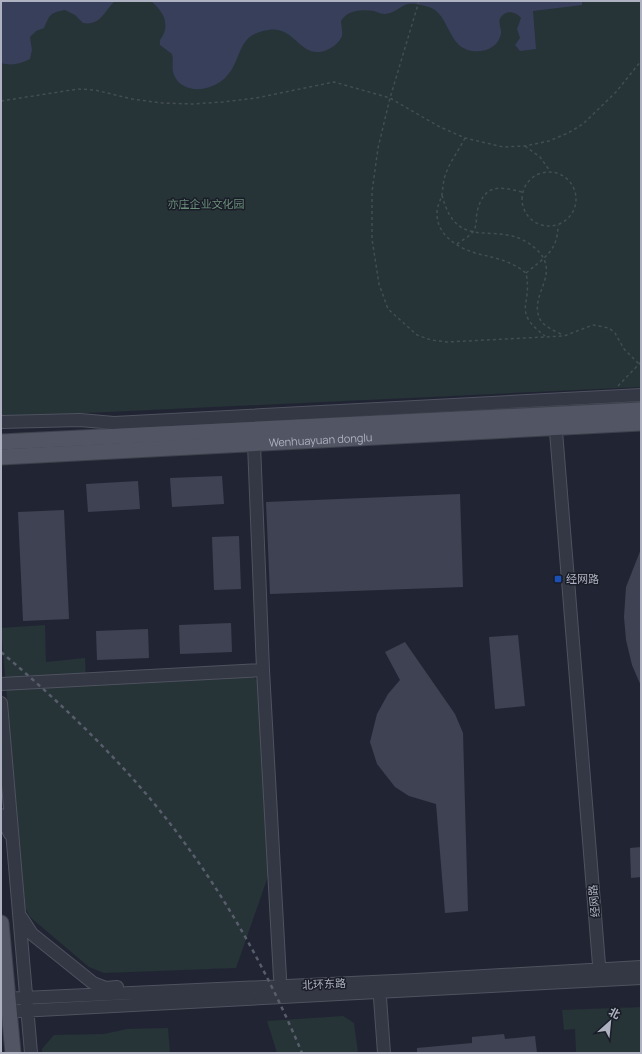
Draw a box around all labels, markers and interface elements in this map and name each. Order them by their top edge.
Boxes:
park label: 亦庄企业文化园 [168,196,245,211]
street label: Wenhuayuan donglu [268,429,373,450]
place label: 经网路 [566,571,599,586]
marker: 经网路 [553,574,563,584]
street label: 经网路 [585,884,602,918]
street label: 北环东路 [302,975,346,992]
north arrow [590,1002,630,1042]
text: 北 [606,1003,623,1022]

